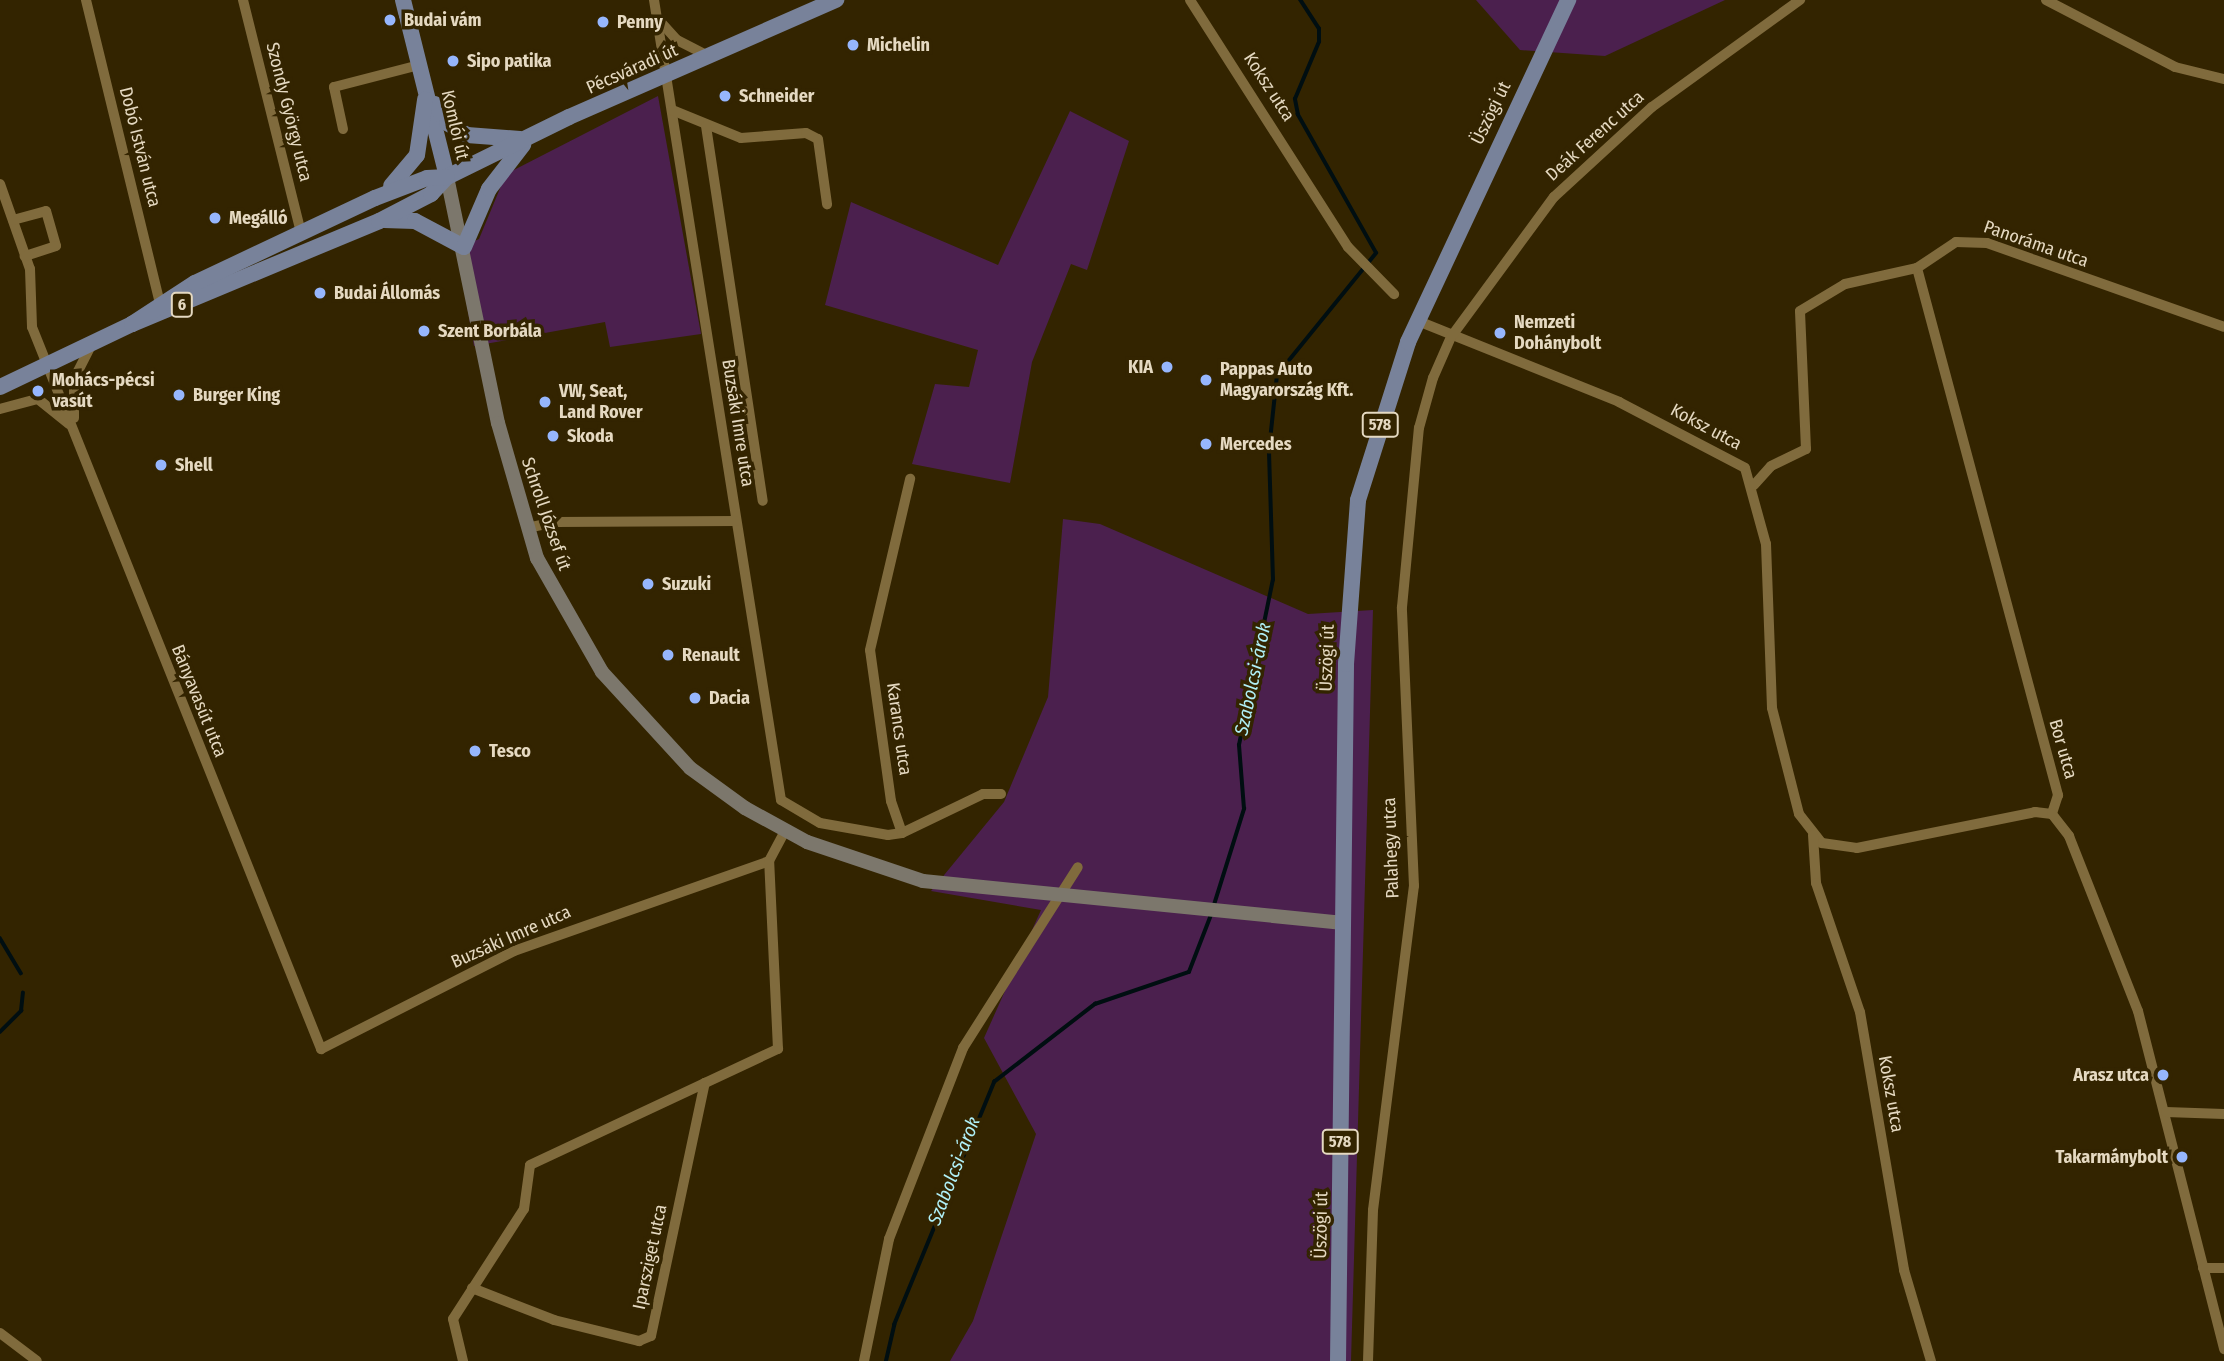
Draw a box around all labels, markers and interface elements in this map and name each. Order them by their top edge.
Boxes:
place label: Budai vám [404,9,481,31]
place label: Penny [617,11,663,33]
marker: Budai vám [382,12,398,28]
marker: Penny [595,14,611,30]
place label: Michelin [867,34,930,56]
marker: Michelin [845,37,861,53]
street label: Pécsváradi út [583,39,681,99]
street label: Szondy György utca [261,40,317,184]
street label: Koksz utca [1239,49,1299,125]
place label: Sipo patika [467,50,552,72]
marker: Sipo patika [445,53,461,69]
street label: Üszögi út [1467,78,1515,148]
street label: Dobó István utca [115,85,165,209]
place label: Schneider [739,85,814,107]
street label: Deák Ferenc utca [1542,86,1648,186]
street label: Komlói út [437,88,473,162]
marker: Schneider [717,88,733,104]
place label: Megálló [229,207,288,229]
marker: Megálló [207,210,223,226]
street label: Panoráma utca [1981,216,2091,272]
place label: Budai Állomás [334,282,440,304]
marker: Budai Állomás [312,285,328,301]
road number: 6 [170,292,194,318]
place label: Nemzeti Dohánybolt [1514,312,1601,354]
place label: Szent Borbála [438,320,542,342]
marker: Szent Borbála [416,323,432,339]
marker: Nemzeti Dohánybolt [1492,325,1508,341]
place label: KIA [1128,356,1153,378]
street label: Buzsáki Imre utca [717,358,759,488]
marker: KIA [1159,359,1175,375]
place label: Pappas Auto Magyarország Kft. [1220,359,1353,402]
place label: Mohács-pécsi vasút [52,370,155,412]
marker: Pappas Auto Magyarország Kft. [1198,372,1214,388]
place label: VW, Seat, Land Rover [559,381,643,424]
marker: Mohács-pécsi vasút [30,383,46,399]
place label: Burger King [193,384,280,406]
marker: Burger King [171,387,187,403]
marker: VW, Seat, Land Rover [537,394,553,410]
street label: Koksz utca [1667,399,1745,455]
road number: 578 [1361,412,1399,438]
place label: Skoda [567,425,614,447]
marker: Skoda [545,428,561,444]
place label: Mercedes [1220,433,1292,455]
marker: Mercedes [1198,436,1214,452]
place label: Shell [175,454,213,476]
street label: Schroll József út [517,455,575,573]
marker: Shell [153,457,169,473]
place label: Suzuki [662,573,711,595]
marker: Suzuki [640,576,656,592]
water label: Szabolcsi-árok [1230,621,1276,737]
street label: Üszögi út [1315,624,1339,692]
street label: Bányavasút utca [167,642,231,760]
place label: Renault [682,644,740,666]
marker: Renault [660,647,676,663]
street label: Karancs utca [882,681,916,777]
place label: Dacia [709,687,750,709]
marker: Dacia [687,690,703,706]
street label: Bor utca [2044,717,2082,781]
place label: Tesco [489,740,531,762]
marker: Tesco [467,743,483,759]
street label: Palahegy utca [1378,797,1404,899]
street label: Buzsáki Imre utca [448,901,574,973]
street label: Koksz utca [1874,1054,1908,1134]
place label: Arasz utca [2073,1064,2149,1086]
marker: Arasz utca [2155,1067,2171,1083]
water label: Szabolcsi-árok [923,1114,985,1228]
road number: 578 [1321,1130,1359,1154]
place label: Takarmánybolt [2056,1146,2168,1168]
marker: Takarmánybolt [2174,1149,2190,1165]
street label: Üszögi út [1310,1191,1332,1259]
street label: Iparsziget utca [628,1202,672,1312]

